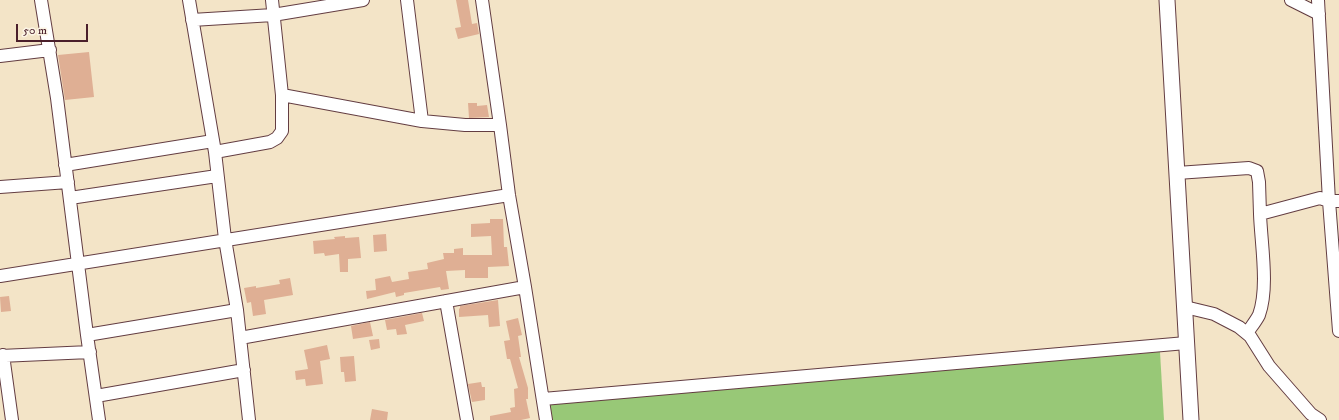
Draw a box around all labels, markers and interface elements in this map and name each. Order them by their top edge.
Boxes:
scale bar [18,16,90,42]
text: 50 m [23,23,47,38]

